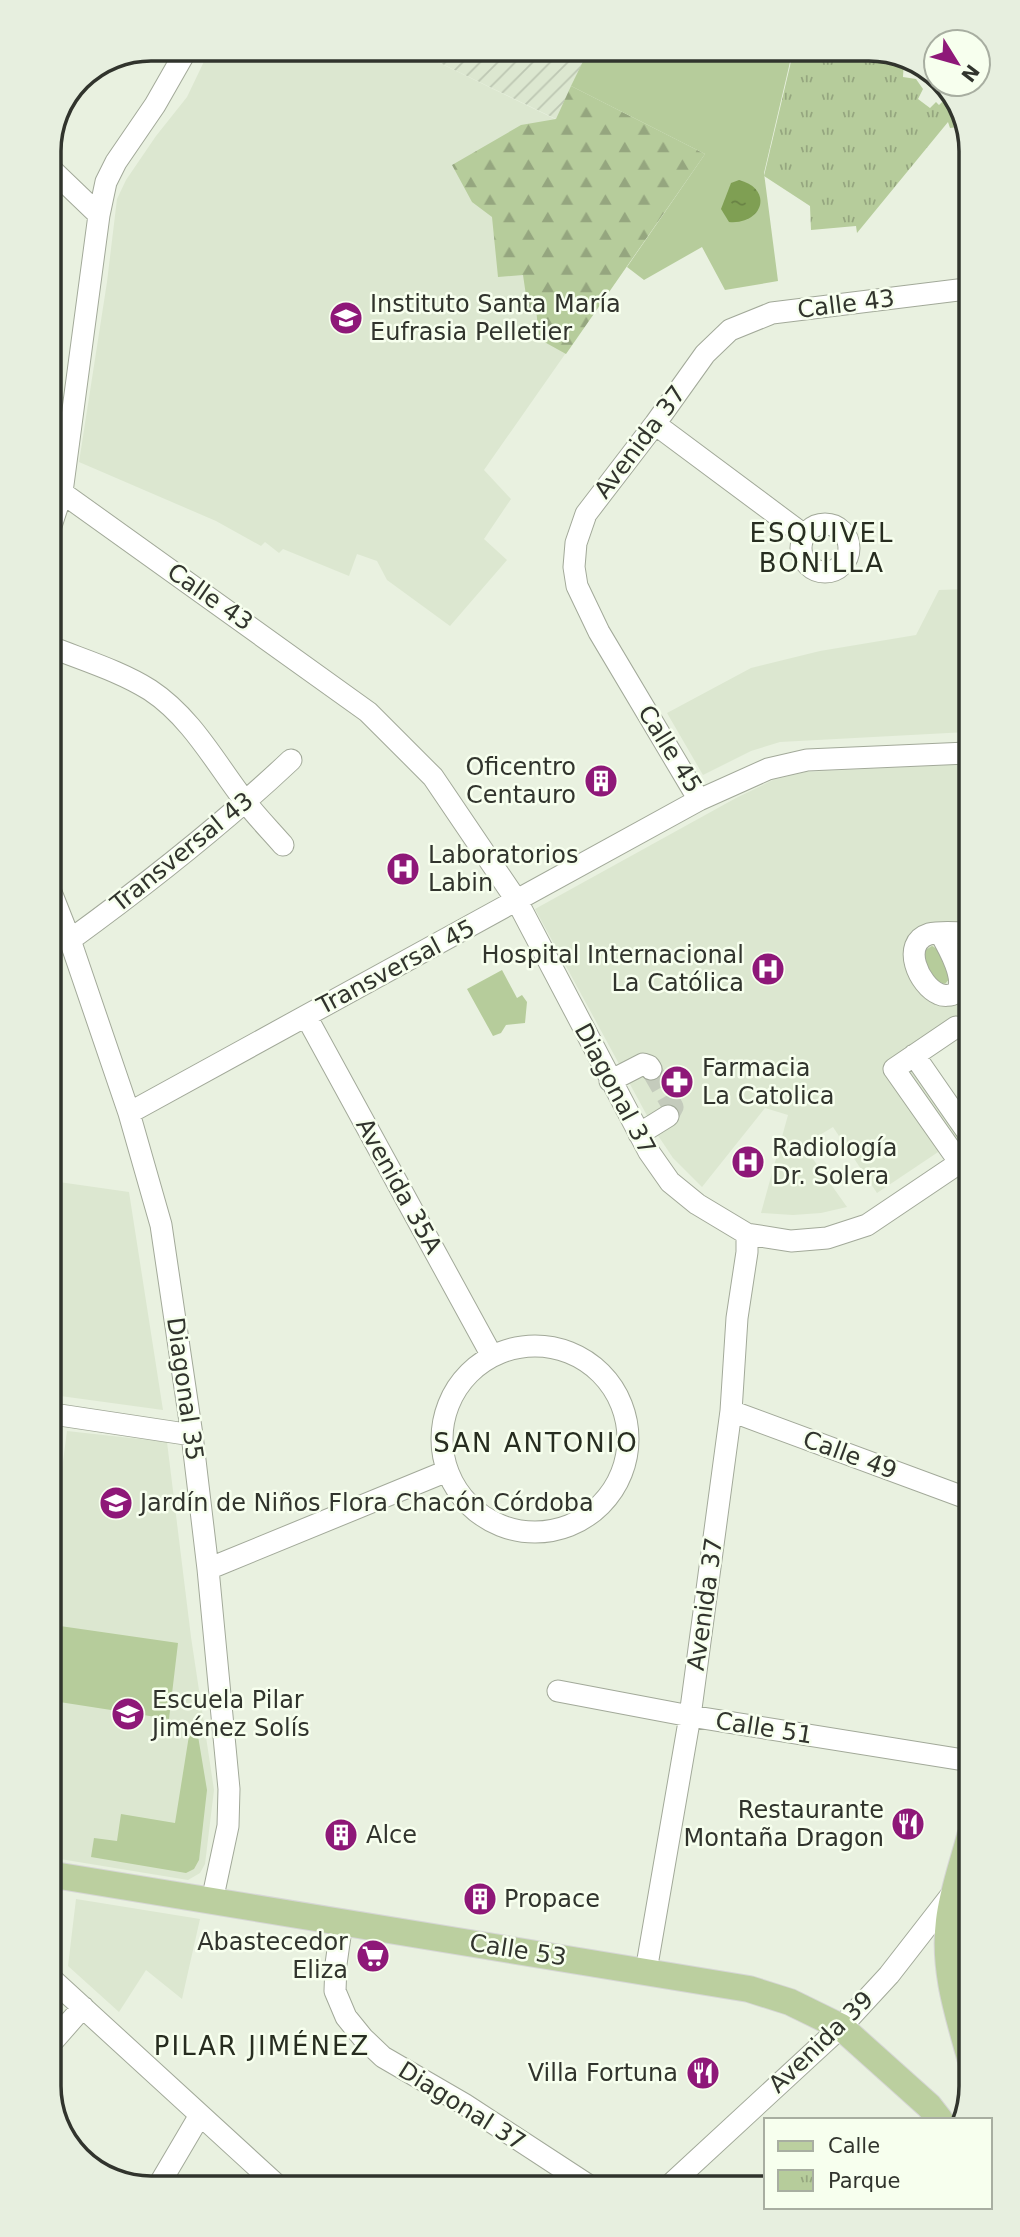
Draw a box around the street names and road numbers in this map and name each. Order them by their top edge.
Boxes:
street label: Calle 43 [796,284,896,324]
street label: Avenida 37 [589,380,691,504]
street label: Calle 43 [162,558,258,636]
street label: Calle 45 [632,700,708,798]
street label: Transversal 43 [105,786,259,918]
street label: Transversal 45 [312,914,480,1021]
street label: Diagonal 37 [569,1019,661,1159]
street label: Avenida 35A [350,1113,448,1259]
street label: Diagonal 35 [161,1315,209,1463]
street label: Calle 49 [799,1425,901,1485]
street label: Avenida 37 [682,1536,728,1672]
street label: Calle 51 [714,1707,814,1749]
street label: Calle 53 [468,1929,568,1971]
street label: Avenida 39 [763,1985,879,2099]
street label: Diagonal 37 [393,2056,531,2156]

